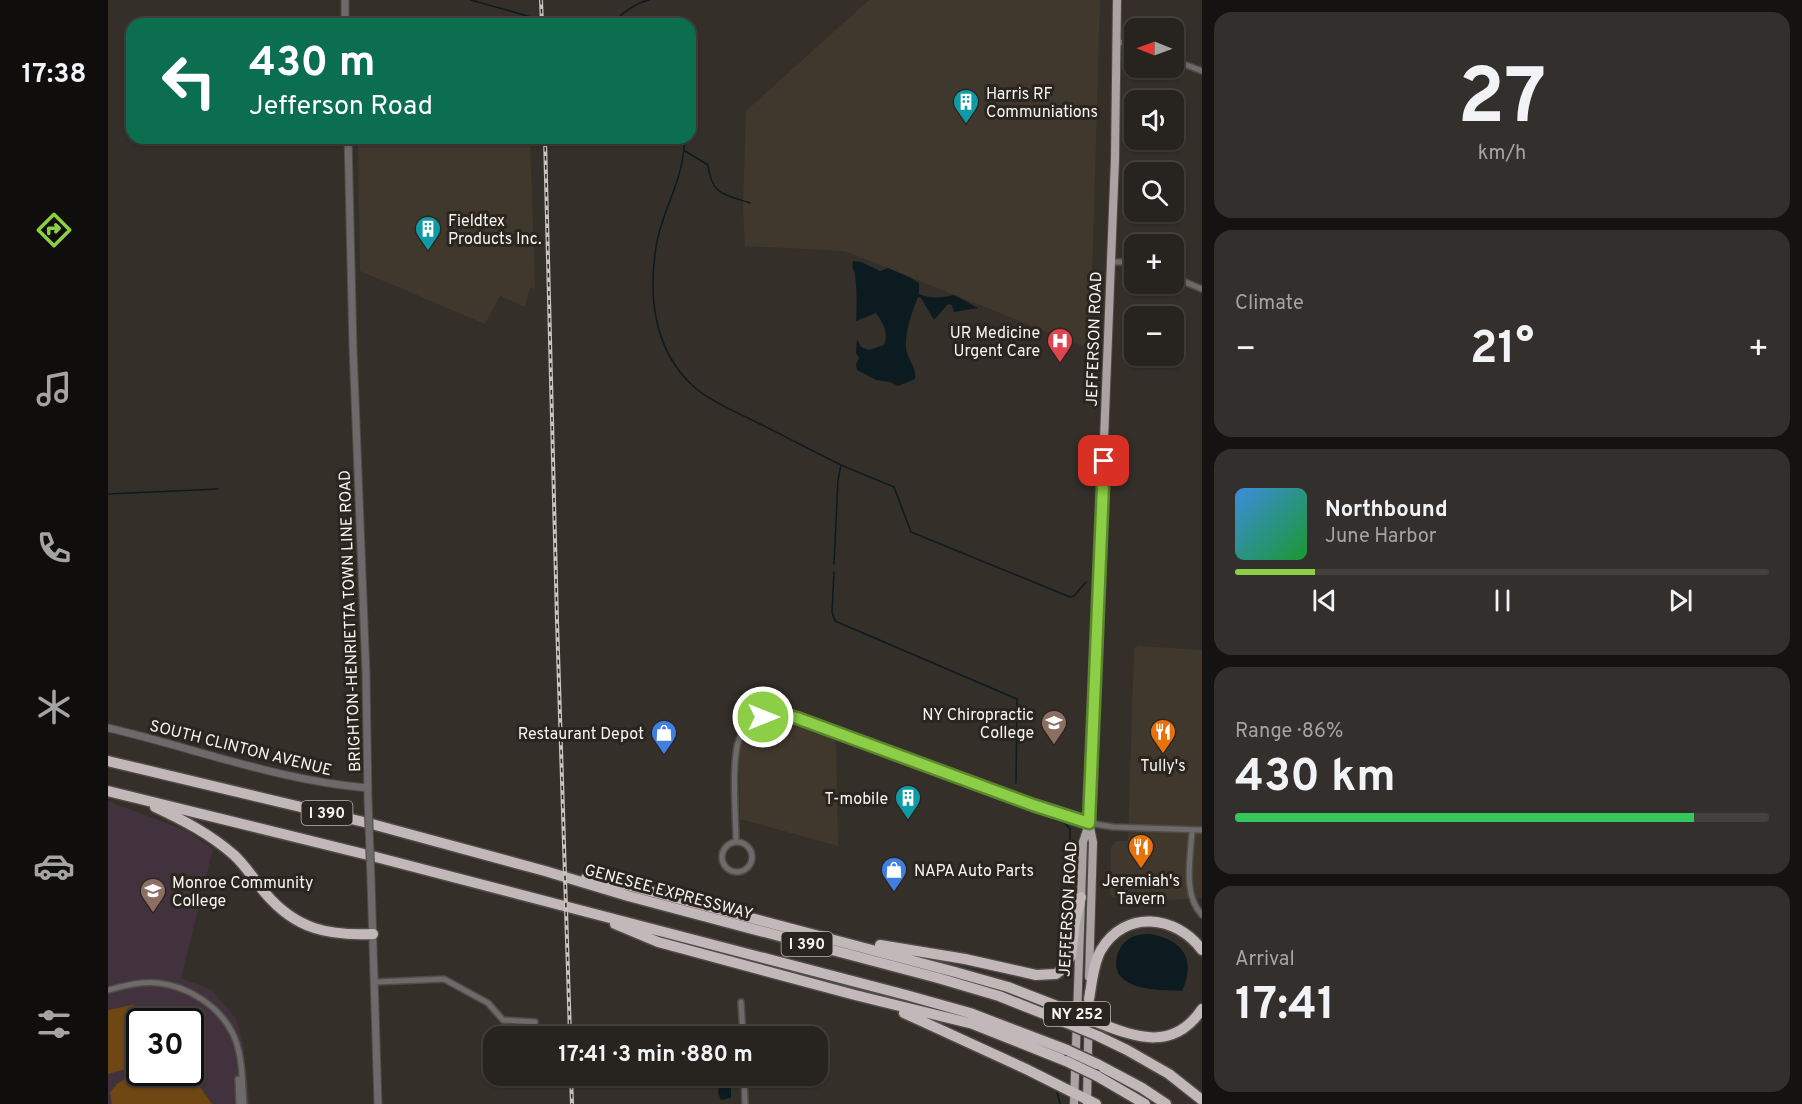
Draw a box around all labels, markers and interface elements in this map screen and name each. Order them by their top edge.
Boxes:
north arrow [1124,18,1184,78]
map controls [1124,18,1184,366]
text: 430 m [249,38,375,91]
icon: left [150,42,228,120]
text: 27 [1458,52,1546,151]
text: 17:38 [21,58,87,92]
place label: Harris RF Communiations [986,85,1098,123]
building icon: Harris RF Communiations [951,87,981,125]
text: Jefferson Road [249,90,433,124]
button: sound [1124,90,1184,150]
text: km/h [1478,141,1526,167]
button: search [1124,162,1184,222]
icon: directions [33,209,75,251]
place label: Fieldtex Products Inc. [448,212,542,250]
building icon: Fieldtex Products Inc. [413,214,443,252]
button: + [1124,234,1184,294]
street label: JEFFERSON ROAD [1083,271,1107,407]
text: Climate [1235,291,1304,317]
button: − [1124,306,1184,366]
text: 21° [1470,322,1534,379]
place label: UR Medicine Urgent Care [950,324,1040,362]
hospital icon: UR Medicine Urgent Care [1045,326,1075,364]
text: − [1235,330,1256,372]
text: + [1748,330,1769,372]
icon: music [33,368,75,410]
pin [1078,435,1129,486]
icon: arrive [1087,444,1120,477]
street label: BRIGHTON-HENRIETTA TOWN LINE ROAD [336,470,366,772]
text: Northbound [1325,497,1448,524]
text: June Harbor [1325,524,1437,550]
icon: phone [33,527,75,569]
icon: previous [1308,584,1341,617]
icon: pause [1486,584,1519,617]
icon: next [1664,584,1697,617]
position arrow [731,685,795,749]
icon: climate [33,686,75,728]
place label: NY Chiropractic College [922,706,1034,744]
school or university icon: NY Chiropractic College [1039,708,1069,746]
street label: SOUTH CLINTON AVENUE [147,717,334,781]
restaurant icon: Tully's [1148,717,1178,755]
shop icon: Restaurant Depot [649,718,679,756]
text: Range · 86% [1235,719,1343,745]
place label: Restaurant Depot [518,725,644,745]
text: 430 km [1235,750,1396,807]
place label: Tully's [1140,757,1186,777]
building icon: T-mobile [893,783,923,821]
place label: T-mobile [825,790,888,810]
road number: I 390 [302,801,352,825]
restaurant icon: Jeremiah's Tavern [1126,832,1156,870]
street label: JEFFERSON ROAD [1055,841,1083,977]
icon: car [33,845,75,887]
shop icon: NAPA Auto Parts [879,855,909,893]
street label: GENESEE EXPRESSWAY [582,861,755,925]
place label: NAPA Auto Parts [914,862,1034,882]
place label: Jeremiah's Tavern [1102,872,1180,910]
place label: Monroe Community College [172,874,313,912]
school or university icon: Monroe Community College [138,876,168,914]
road number: I 390 [782,932,832,956]
text: Arrival [1235,947,1295,973]
text: 17:41 [1235,978,1335,1035]
road number: NY 252 [1044,1002,1110,1026]
icon: filters [33,1003,75,1045]
speed limit sign: 30 [126,1008,204,1086]
text: 17:41 · 3 min · 880 m [558,1042,753,1069]

